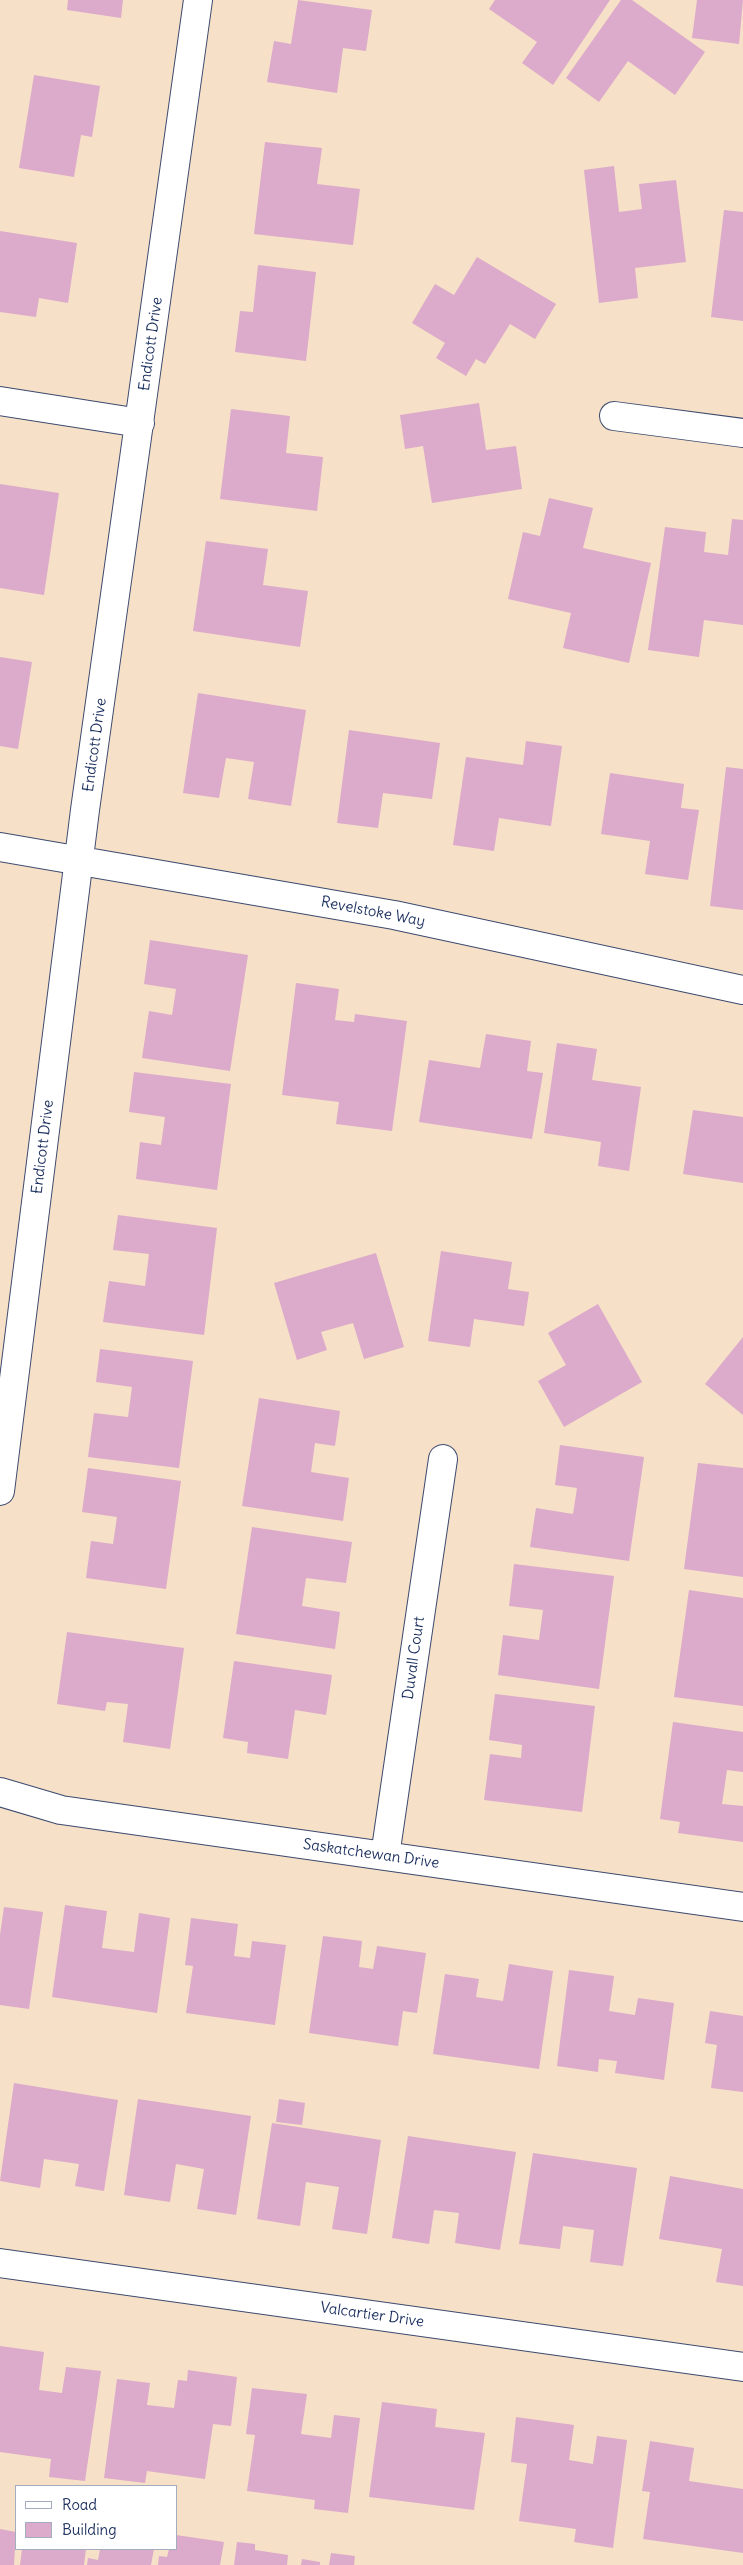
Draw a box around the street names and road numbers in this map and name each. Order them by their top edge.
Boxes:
street label: Endicott Drive [136,296,166,392]
street label: Endicott Drive [80,697,110,793]
street label: Revelstoke Way [319,893,427,931]
street label: Endicott Drive [28,1099,58,1195]
street label: Duvall Court [399,1615,429,1701]
street label: Saskatchewan Drive [302,1836,440,1872]
street label: Valcartier Drive [319,2299,425,2331]

